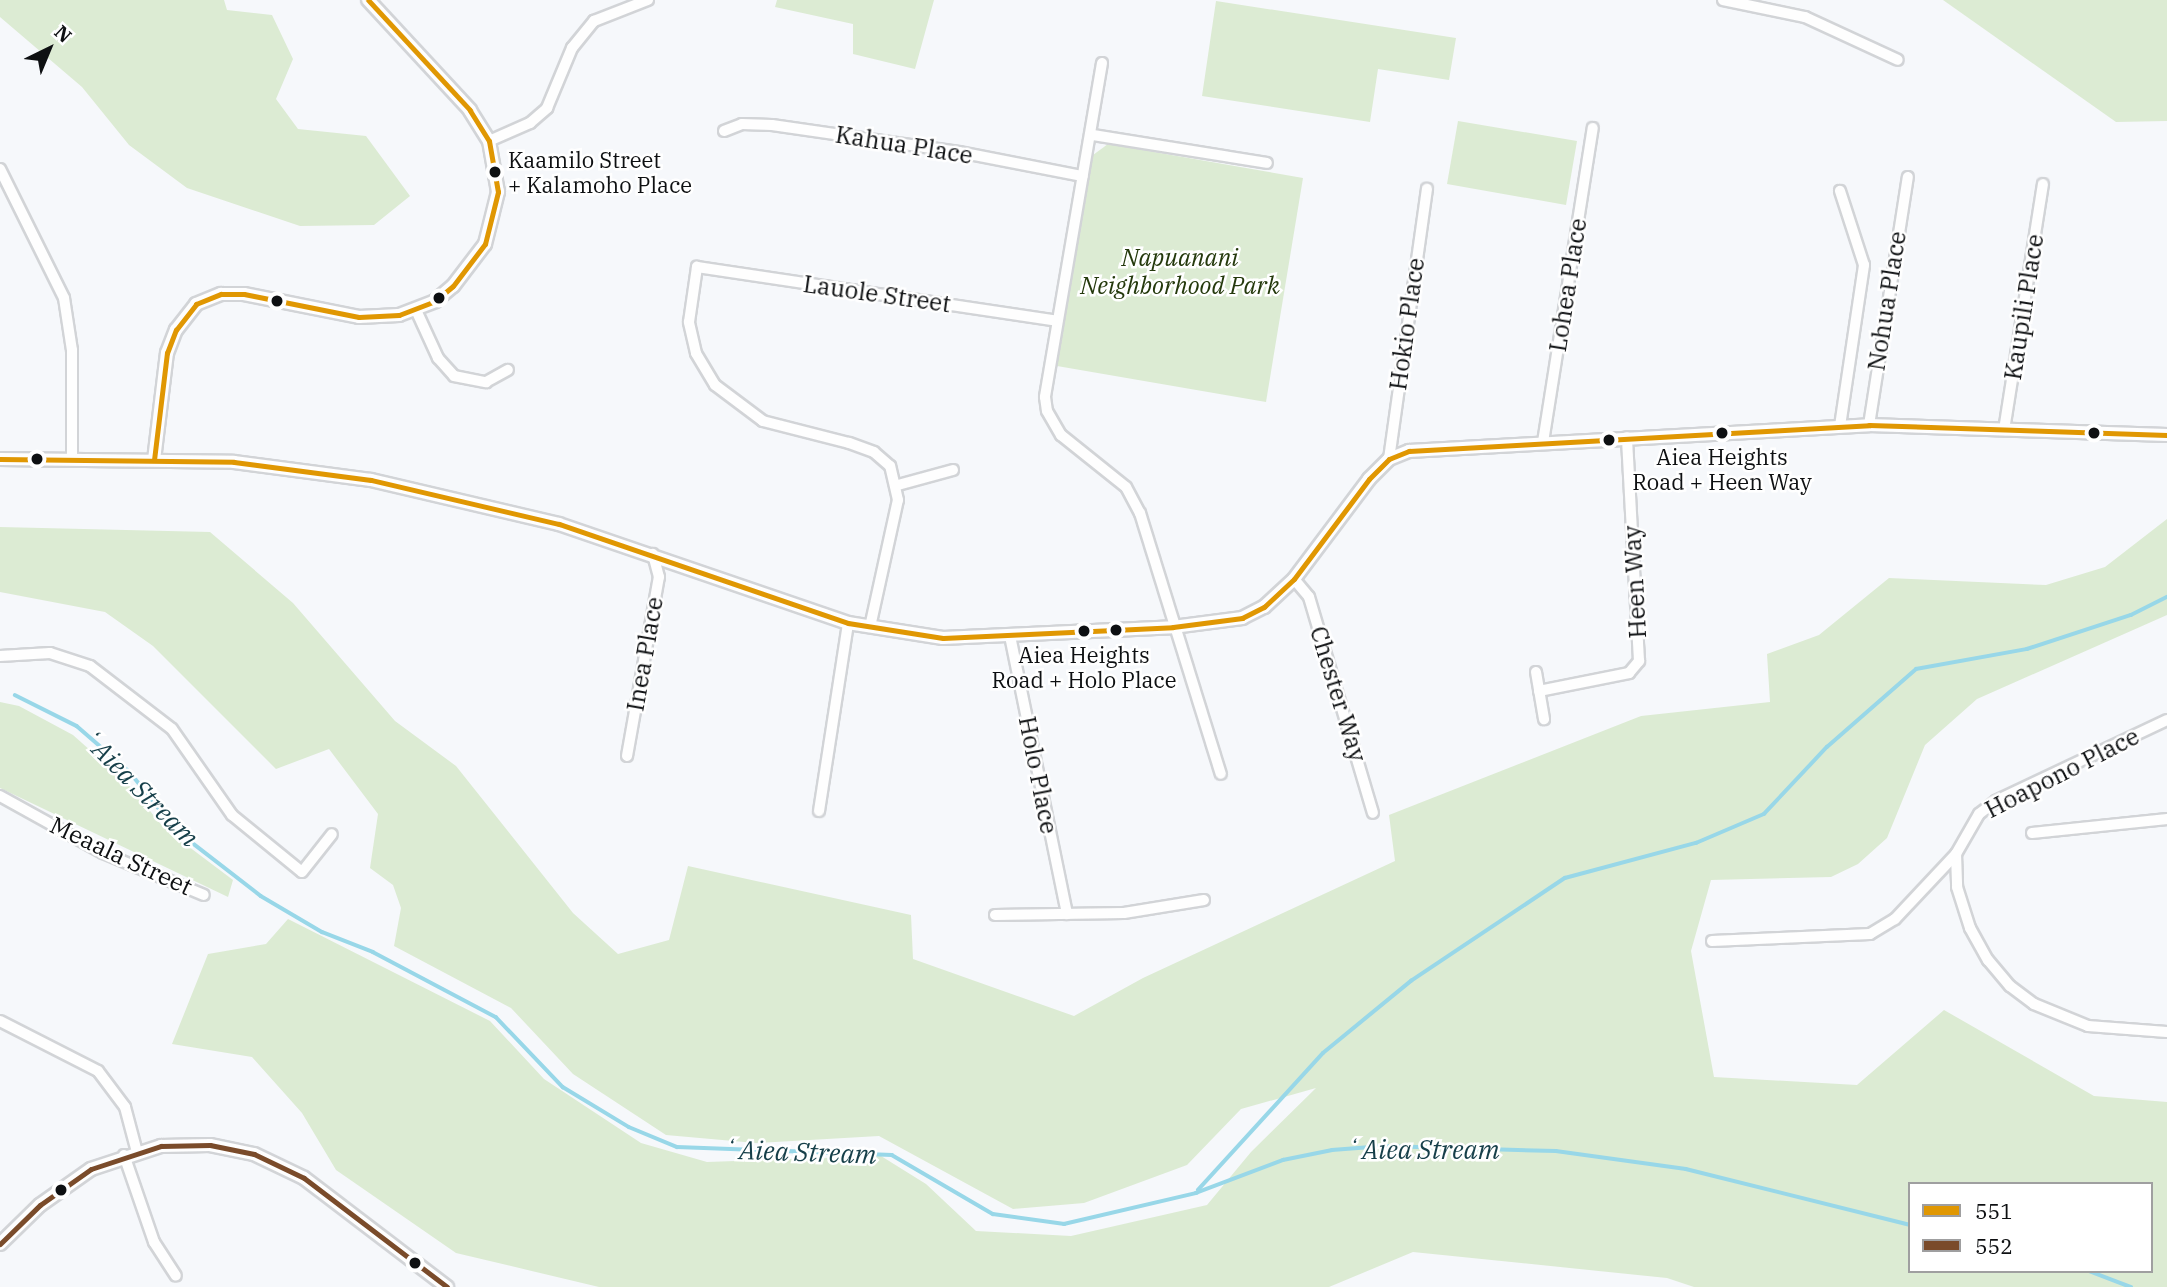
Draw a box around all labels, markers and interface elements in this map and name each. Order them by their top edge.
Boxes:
north arrow [14,14,84,84]
text: N [50,20,77,48]
street label: Kahua Place [833,120,975,170]
place label: Kaamilo Street + Kalamoho Place [508,146,692,198]
marker: Kaamilo Street + Kalamoho Place [488,165,502,179]
street label: Lohea Place [1543,216,1593,354]
street label: Nohua Place [1862,229,1912,373]
street label: Kaupili Place [1998,232,2050,382]
park label: Napuanani Neighborhood Park [1080,244,1280,300]
street label: Hokio Place [1383,256,1431,392]
street label: Lauole Street [801,269,953,319]
unlabelled marker [432,291,446,305]
unlabelled marker [270,294,284,308]
marker: Aiea Heights Road + Heen Way [1715,426,1729,440]
unlabelled marker [2087,426,2101,440]
unlabelled marker [1602,433,1616,447]
place label: Aiea Heights Road + Heen Way [1632,443,1812,494]
unlabelled marker [30,452,44,466]
street label: Heen Way [1618,525,1652,639]
street label: Inea Place [621,595,669,713]
unlabelled marker [1109,623,1123,637]
street label: Chester Way [1304,623,1372,765]
marker: Aiea Heights Road + Holo Place [1077,624,1091,638]
place label: Aiea Heights Road + Holo Place [992,641,1176,692]
street label: Holo Place [1013,714,1063,836]
street label: Hoapono Place [1980,722,2144,824]
water label: ʻAiea Stream [75,723,205,853]
street label: Meaala Street [45,811,197,901]
water label: ʻAiea Stream [723,1134,877,1170]
water label: ʻAiea Stream [1346,1134,1500,1166]
legend [1908,1182,2153,1273]
unlabelled marker [54,1183,68,1197]
text: 551 [1975,1197,2013,1225]
text: 552 [1975,1232,2013,1260]
unlabelled marker [408,1256,422,1270]

